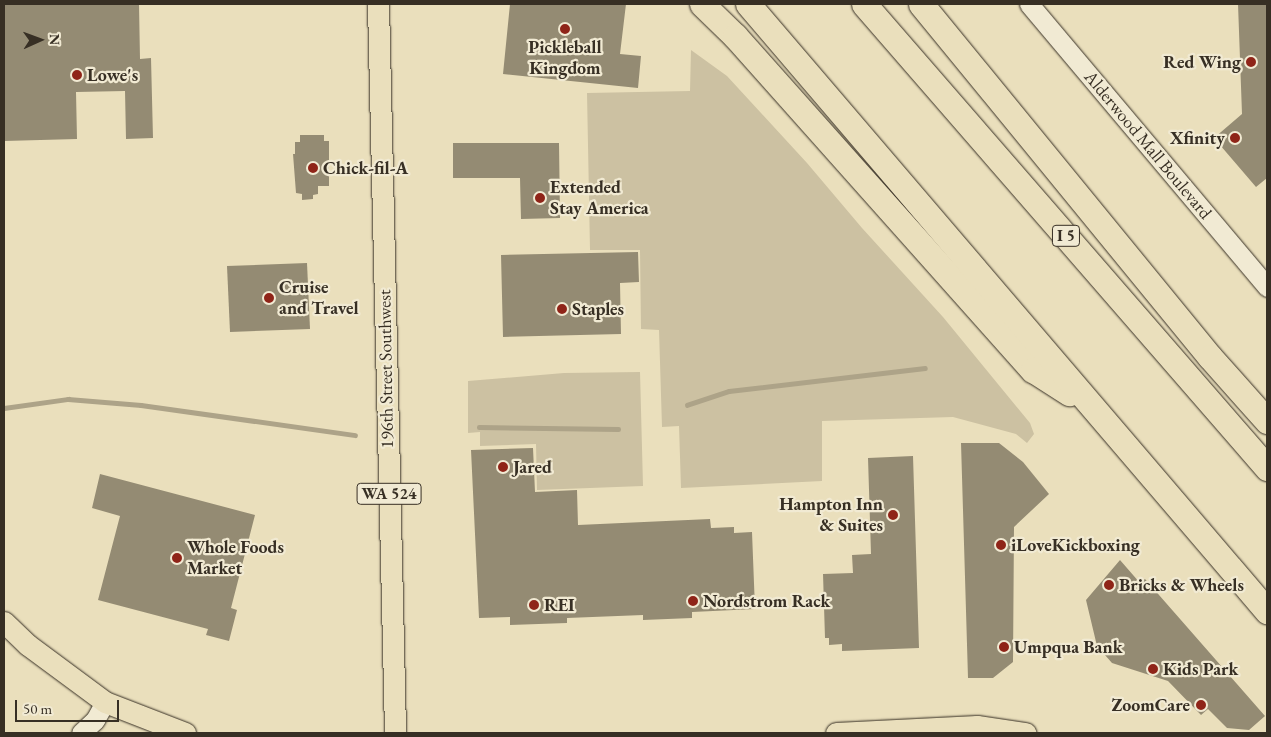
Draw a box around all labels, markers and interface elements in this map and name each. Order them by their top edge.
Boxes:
north arrow [15,15,65,65]
marker: Pickleball Kingdom [559,23,571,35]
text: N [46,33,64,45]
place label: Pickleball Kingdom [528,37,602,80]
place label: Red Wing [1163,51,1241,73]
marker: Red Wing [1245,56,1257,68]
place label: Lowe's [87,64,138,86]
street label: Alderwood Mall Boulevard [1080,67,1216,223]
marker: Lowe's [71,69,83,81]
place label: Xfinity [1170,127,1225,149]
marker: Xfinity [1229,132,1241,144]
place label: Chick-fil-A [323,157,408,179]
marker: Chick-fil-A [307,162,319,174]
place label: Extended Stay America [550,177,649,220]
marker: Extended Stay America [534,192,546,204]
road number: I 5 [1051,222,1081,250]
place label: Cruise and Travel [279,277,359,320]
street label: 196th Street Southwest [374,289,398,449]
marker: Cruise and Travel [263,292,275,304]
place label: Staples [572,298,624,320]
marker: Staples [556,303,568,315]
place label: Jared [513,456,552,478]
marker: Jared [497,461,509,473]
road number: WA 524 [356,480,422,508]
place label: Hampton Inn & Suites [779,494,883,536]
marker: Hampton Inn & Suites [887,509,899,521]
place label: iLoveKickboxing [1011,534,1140,556]
place label: Whole Foods Market [187,537,284,580]
marker: iLoveKickboxing [995,539,1007,551]
marker: Whole Foods Market [171,552,183,564]
place label: Bricks & Wheels [1119,574,1244,596]
marker: Bricks & Wheels [1103,579,1115,591]
place label: Nordstrom Rack [703,590,830,612]
place label: REI [544,594,575,616]
marker: Nordstrom Rack [687,595,699,607]
marker: REI [528,599,540,611]
place label: Umpqua Bank [1014,636,1123,658]
marker: Umpqua Bank [998,641,1010,653]
place label: Kids Park [1163,658,1238,680]
marker: Kids Park [1147,663,1159,675]
scale bar [18,690,121,722]
place label: ZoomCare [1111,694,1190,716]
marker: ZoomCare [1194,698,1208,712]
text: 50 m [23,699,52,718]

